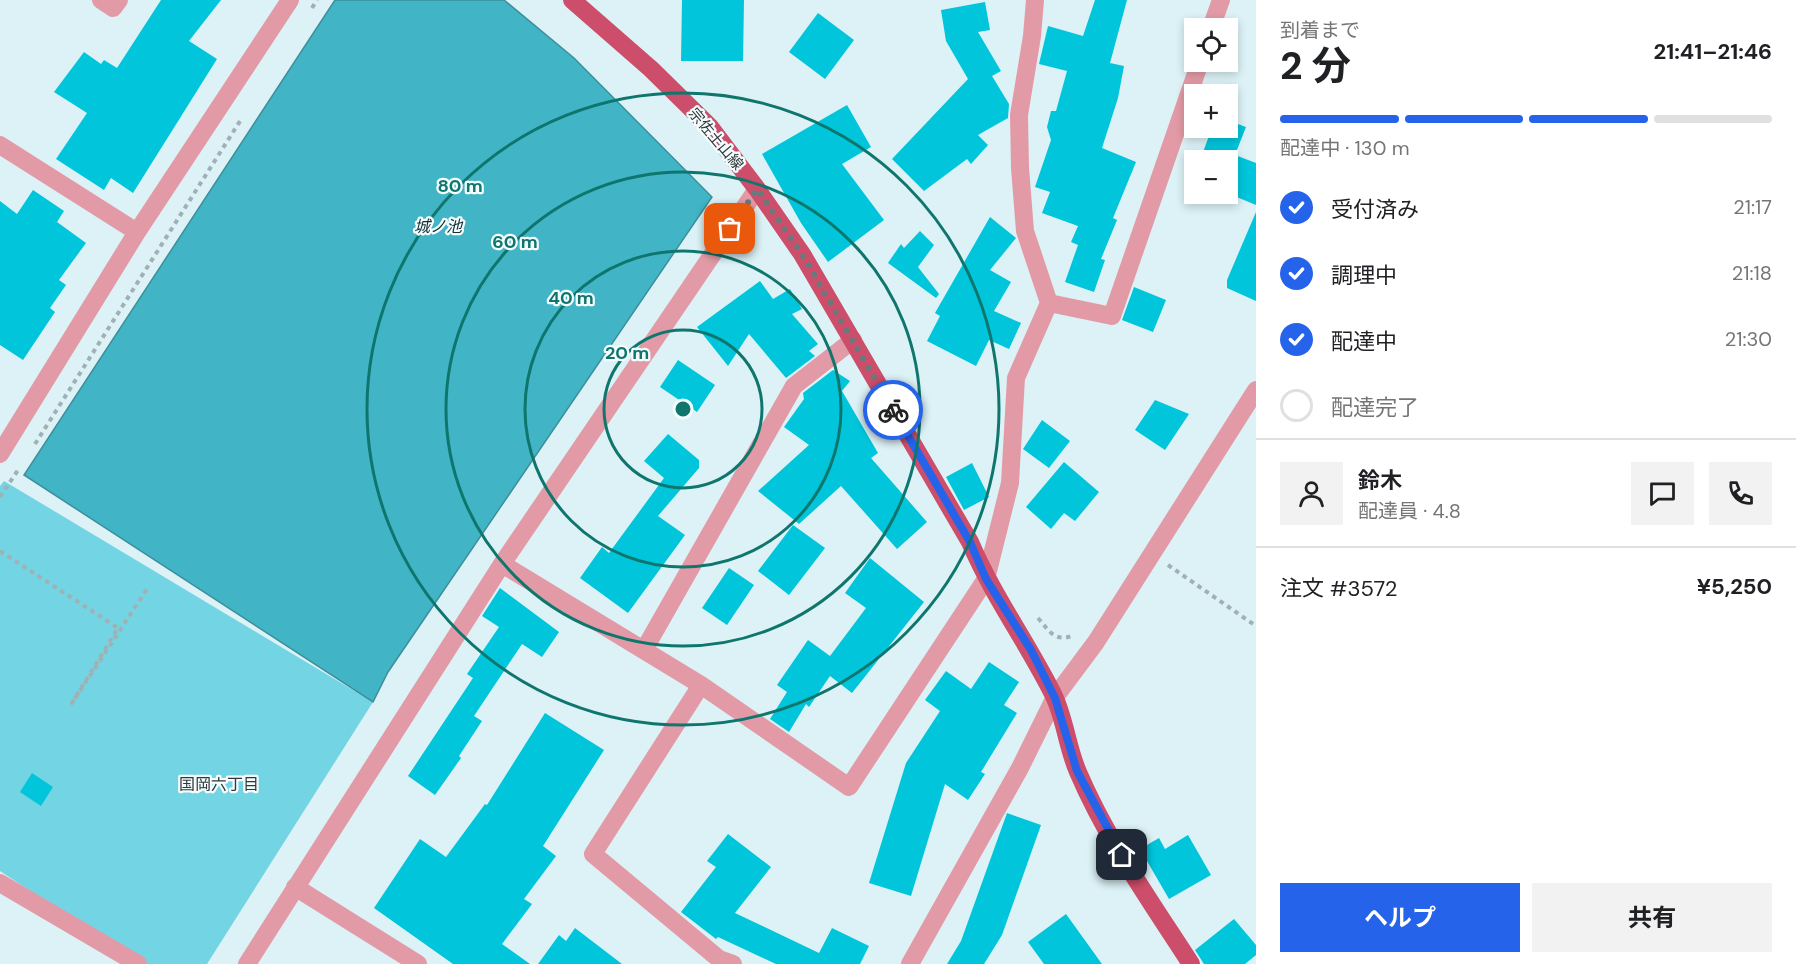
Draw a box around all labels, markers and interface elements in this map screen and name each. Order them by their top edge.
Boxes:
text: 到着まで [1280,17,1360,43]
map controls [1184,18,1238,204]
button: locate [1184,18,1238,72]
text: 21:41–21:46 [1654,37,1772,66]
text: 2 分 [1280,40,1351,91]
button: + [1184,84,1238,138]
street label: 宗佐土山線 [684,104,748,174]
text: 配達中 · 130 m [1280,135,1409,161]
button: − [1184,150,1238,204]
text: 80 m [437,174,483,198]
icon: check [1280,191,1313,224]
text: 21:17 [1733,194,1772,220]
text: 受付済み [1331,195,1419,224]
pin [704,203,755,254]
icon: bag [713,212,746,245]
water label: 城ノ池 [414,216,464,237]
text: 60 m [492,230,538,254]
icon: check [1280,257,1313,290]
text: 21:18 [1732,260,1772,286]
text: 調理中 [1331,261,1397,290]
text: 40 m [548,286,594,310]
icon: check [1280,323,1313,356]
text: 21:30 [1725,326,1772,352]
text: 配達中 [1331,327,1397,356]
text: 20 m [605,341,649,365]
courier [863,380,923,440]
text: 配達完了 [1331,393,1419,422]
icon: bike [877,394,910,427]
centre of rings [673,399,693,419]
button: person [1280,462,1343,525]
button: chat [1631,462,1694,525]
button: phone [1709,462,1772,525]
text: 鈴木 [1358,466,1402,495]
text: 配達員 · 4.8 [1358,498,1461,524]
text: ¥5,250 [1697,572,1772,601]
text: 注文 #3572 [1280,574,1397,603]
district label: 国岡六丁目 [179,774,259,795]
pin [1096,829,1147,880]
icon: home [1105,838,1138,871]
button: ヘルプ [1280,883,1520,952]
button: 共有 [1532,883,1772,952]

